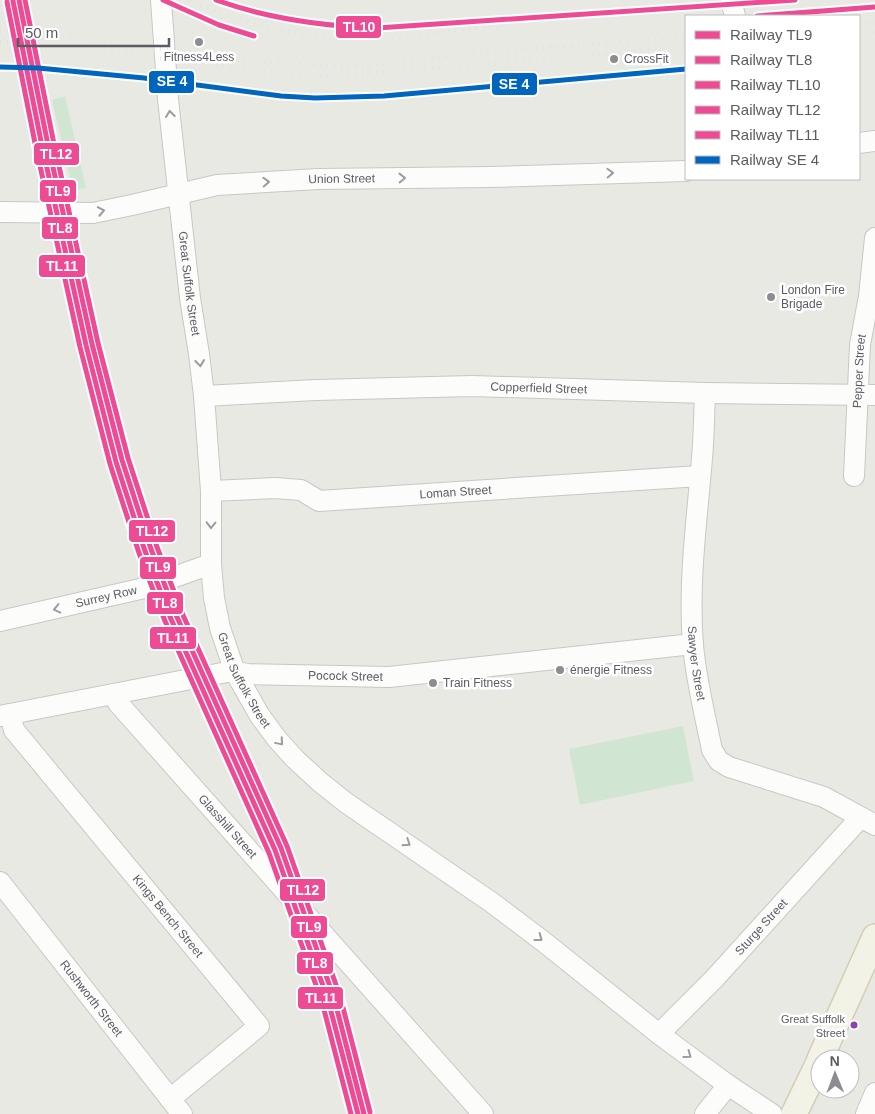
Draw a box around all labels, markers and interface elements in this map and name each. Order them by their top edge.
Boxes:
scale bar [18,15,169,47]
line badge: TL10 [335,15,382,39]
legend [685,15,860,180]
text: TL10 [343,19,376,35]
text: 50 m [25,24,58,41]
text: Railway TL9 [730,26,812,43]
marker: Fitness4Less [193,36,205,48]
place label: Fitness4Less [164,50,234,64]
text: Railway TL8 [730,51,812,68]
place label: CrossFit [624,52,669,66]
marker: CrossFit [608,53,620,65]
line badge: SE 4 [148,70,195,94]
line badge: SE 4 [491,72,538,96]
text: SE 4 [157,73,187,89]
text: SE 4 [499,76,529,92]
text: Railway TL10 [730,76,821,93]
text: Railway TL12 [730,101,821,118]
one-way arrow [165,110,176,118]
text: Railway TL11 [730,126,820,143]
line badge: TL12 [33,142,80,166]
text: TL12 [40,146,73,162]
text: Railway SE 4 [730,151,819,168]
one-way arrow [606,168,614,179]
street label: Union Street [308,171,376,187]
one-way arrow [398,173,406,184]
one-way arrow [262,177,270,188]
line badge: TL9 [39,179,77,203]
text: TL9 [46,183,71,199]
one-way arrow [97,207,105,217]
line badge: TL8 [41,216,79,240]
text: TL8 [48,220,73,236]
street label: Great Suffolk Street [176,230,203,337]
line badge: TL11 [38,254,86,278]
text: TL11 [46,258,78,274]
place label: London Fire Brigade [781,283,845,311]
marker: London Fire Brigade [765,291,777,303]
street label: Pepper Street [850,332,869,408]
one-way arrow [194,360,205,368]
street label: Copperfield Street [490,380,588,396]
street label: Loman Street [419,483,493,501]
line badge: TL12 [128,519,176,543]
one-way arrow [206,522,216,529]
text: TL12 [136,523,169,539]
line badge: TL9 [139,556,177,580]
text: TL9 [146,559,171,575]
street label: Surrey Row [74,583,139,611]
line badge: TL8 [146,591,184,615]
text: TL8 [153,595,178,611]
one-way arrow [52,603,61,614]
street label: Sawyer Street [685,625,709,703]
line badge: TL11 [149,626,197,650]
text: TL11 [157,630,189,646]
street label: Great Suffolk Street [215,630,274,731]
place label: énergie Fitness [570,663,652,677]
marker: énergie Fitness [554,664,566,676]
street label: Pocock Street [308,668,384,684]
place label: Train Fitness [443,676,512,690]
marker: Train Fitness [427,677,439,689]
one-way arrow [275,736,283,745]
street label: Glasshill Street [196,792,260,862]
one-way arrow [401,837,410,847]
street label: Kings Bench Street [130,872,207,961]
line badge: TL12 [279,878,326,902]
text: TL12 [287,882,320,898]
street label: Sturge Street [732,896,791,958]
line badge: TL9 [290,915,328,939]
text: TL9 [297,919,322,935]
one-way arrow [533,932,543,941]
line badge: TL8 [296,951,334,975]
text: TL8 [303,955,328,971]
street label: Rushworth Street [57,958,126,1040]
line badge: TL11 [297,986,344,1010]
text: TL11 [305,990,337,1006]
place label: Great Suffolk Street [781,1013,845,1039]
marker: Great Suffolk Street [849,1020,859,1030]
one-way arrow [682,1049,692,1058]
north arrow [810,1049,860,1099]
text: N [830,1053,840,1069]

